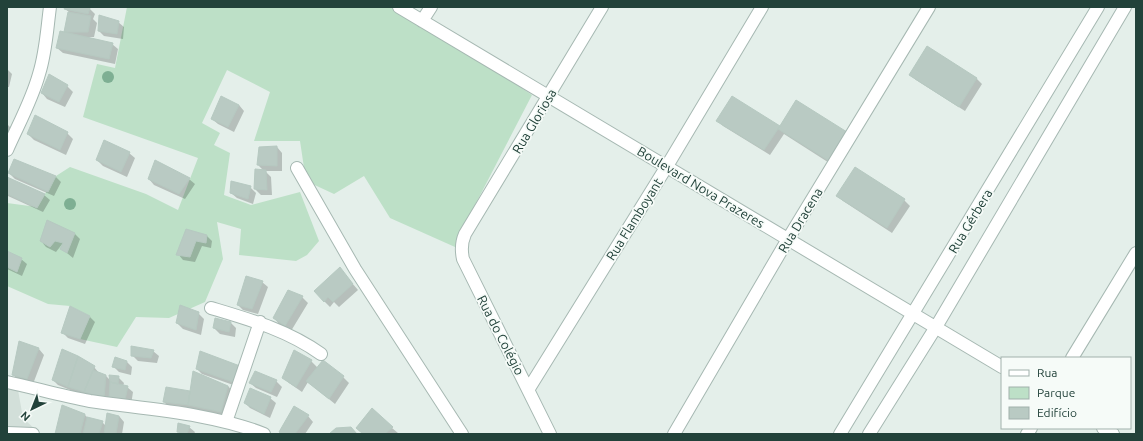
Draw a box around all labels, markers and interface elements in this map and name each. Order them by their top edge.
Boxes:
street label: Rua Gloriosa [509,86,559,156]
street label: Boulevard Nova Prazeres [635,144,767,231]
street label: Rua Flamboyant [603,175,665,263]
street label: Rua Dracena [775,185,825,255]
street label: Rua Gérbera [945,186,995,256]
street label: Rua do Colégio [475,293,527,377]
legend [1001,357,1131,429]
text: Rua [1037,366,1058,379]
text: Parque [1037,386,1075,399]
north arrow [12,389,52,429]
text: Edifício [1037,406,1077,419]
text: N [18,409,32,424]

